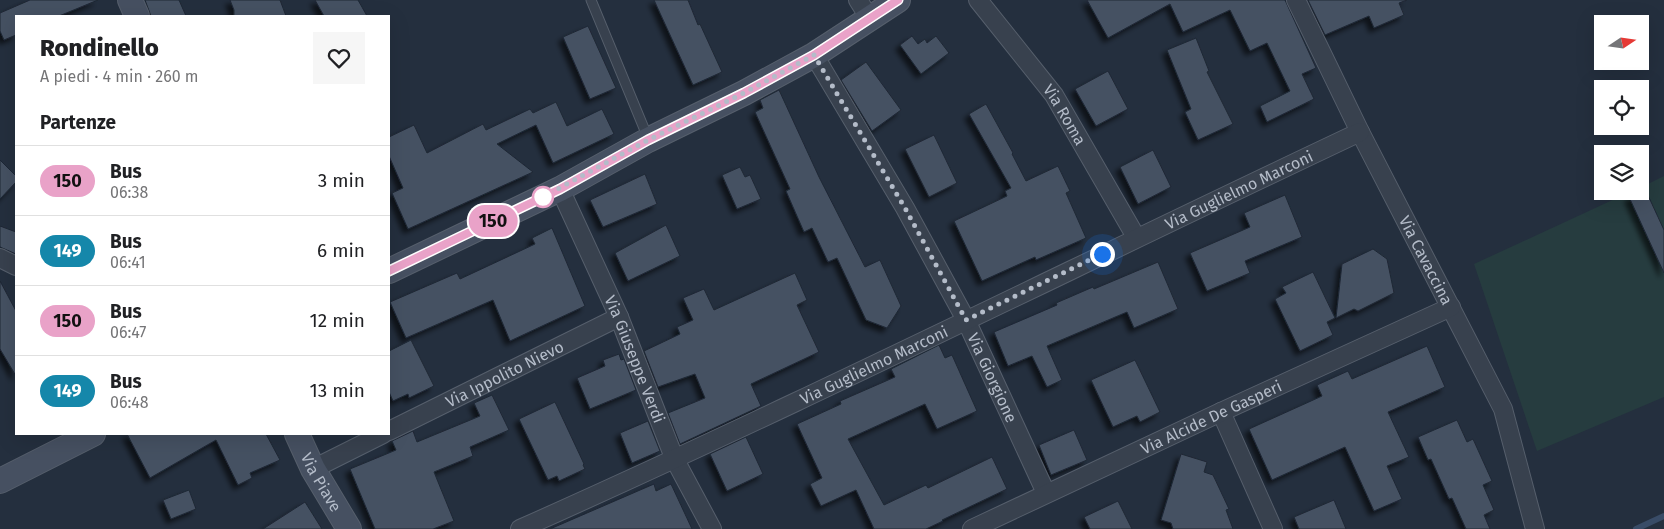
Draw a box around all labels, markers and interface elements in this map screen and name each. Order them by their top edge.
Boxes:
north arrow [1594,15,1649,70]
map controls [1594,15,1649,200]
button: heart [313,32,365,84]
text: Rondinello [40,34,159,62]
text: A piedi · 4 min · 260 m [40,67,199,86]
street label: Via Roma [1039,80,1090,148]
button: locate [1594,80,1649,135]
text: Partenze [40,111,116,134]
button: layers [1594,145,1649,200]
street label: Via Guglielmo Marconi [1162,146,1316,233]
text: Bus [110,160,142,183]
text: 3 min [318,169,365,192]
text: 150 [53,170,82,192]
text: 06:38 [110,183,148,202]
unlabelled marker [532,186,554,208]
line badge: 150 [464,205,522,237]
text: 150 [479,210,507,232]
street label: Via Cavaccina [1395,212,1457,308]
text: Bus [110,230,142,253]
text: 6 min [317,239,365,262]
text: 149 [53,240,82,262]
your location [1090,242,1115,267]
text: 06:41 [110,253,146,272]
street label: Via Giuseppe Verdi [601,292,669,426]
text: Bus [110,300,142,323]
text: 12 min [310,309,365,332]
text: 150 [53,310,82,332]
street label: Via Guglielmo Marconi [797,322,951,408]
text: 06:47 [110,323,146,342]
street label: Via Giorgione [964,330,1022,425]
street label: Via Ippolito Nievo [442,337,567,411]
text: Bus [110,370,142,393]
street label: Via Alcide De Gasperi [1138,376,1285,458]
text: 13 min [309,379,365,402]
text: 149 [53,380,82,402]
text: 06:48 [110,393,149,412]
street label: Via Piave [297,450,346,515]

